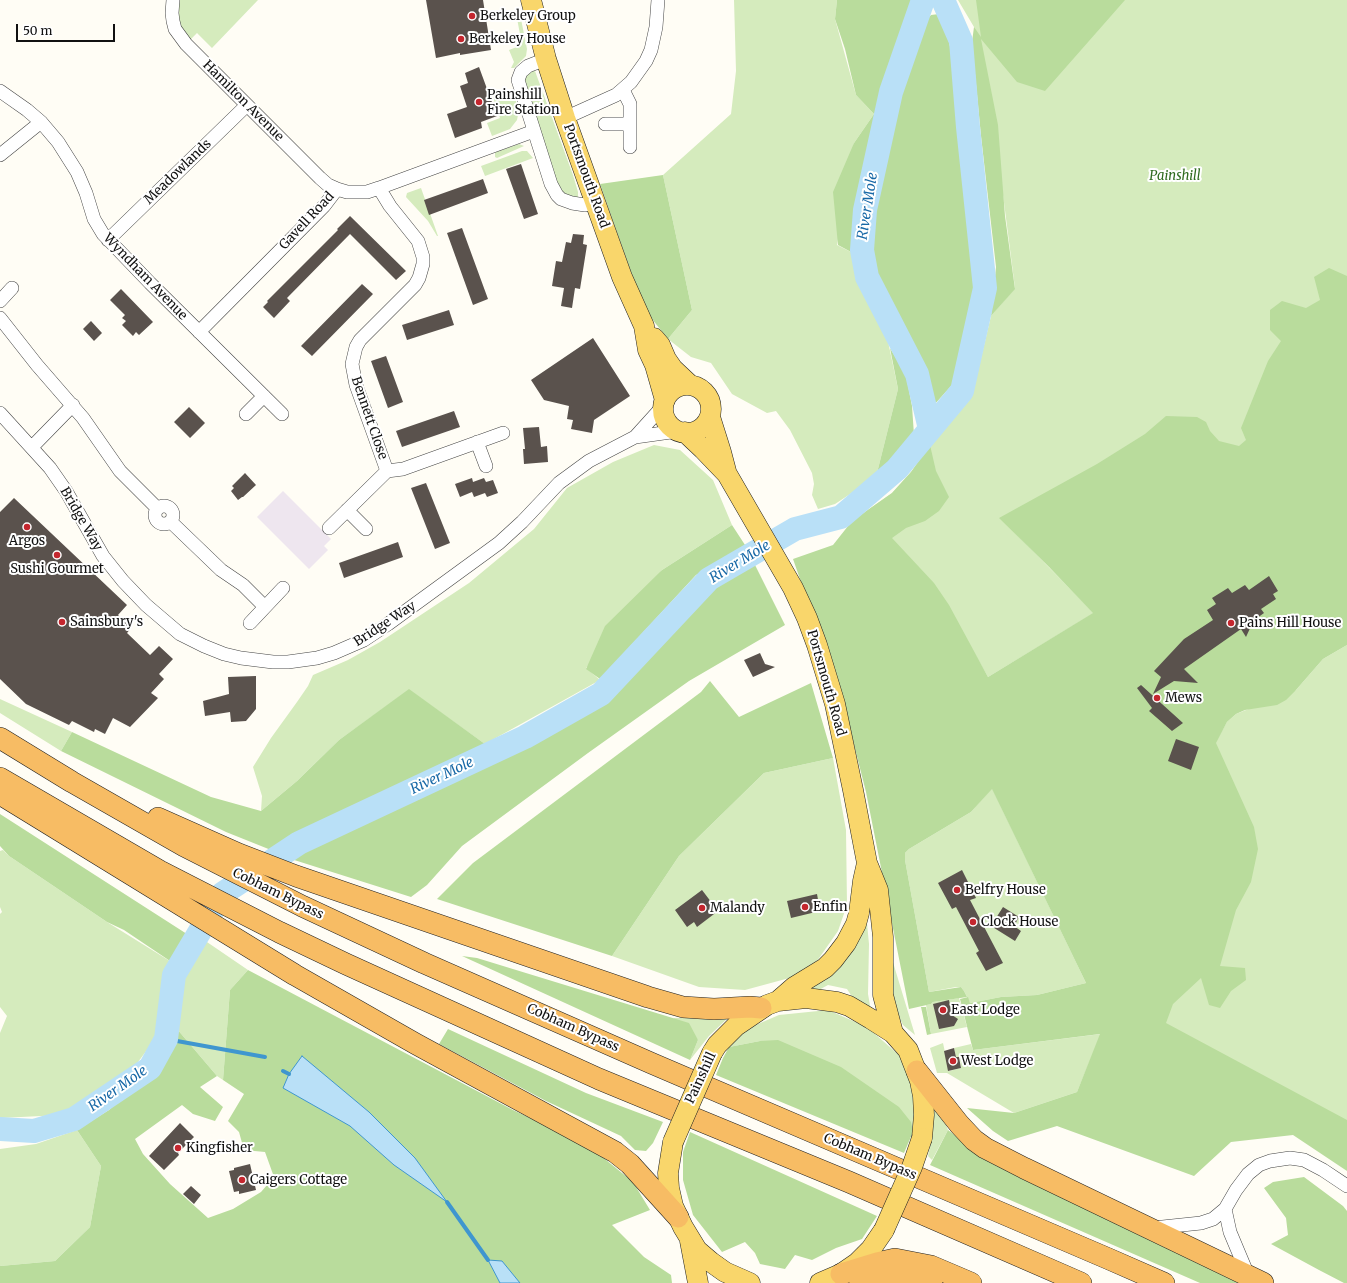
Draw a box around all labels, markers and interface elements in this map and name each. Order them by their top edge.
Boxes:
place label: Berkeley Group [480,8,576,24]
marker: Berkeley Group [467,11,477,21]
scale bar [18,16,117,42]
text: 50 m [23,23,52,38]
place label: Berkeley House [469,31,566,47]
marker: Berkeley House [456,34,466,44]
street label: Hamilton Avenue [199,57,287,145]
place label: Painshill Fire Station [487,87,560,118]
marker: Painshill Fire Station [474,97,484,107]
street label: Portsmouth Road [560,122,612,230]
street label: Meadowlands [141,136,215,208]
park label: Painshill [1149,168,1201,184]
water label: River Mole [854,171,882,241]
street label: Gavell Road [276,189,338,253]
street label: Wyndham Avenue [100,231,190,323]
street label: Bennett Close [348,375,390,461]
street label: Bridge Way [57,484,105,554]
marker: Argos [22,522,32,532]
place label: Argos [9,533,45,549]
water label: River Mole [707,537,773,587]
marker: Sushi Gourmet [52,550,62,560]
place label: Sushi Gourmet [10,561,104,577]
street label: Bridge Way [351,598,419,650]
place label: Sainsbury's [70,614,143,630]
place label: Pains Hill House [1239,615,1341,631]
marker: Sainsbury's [57,617,67,627]
marker: Pains Hill House [1226,618,1236,628]
street label: Portsmouth Road [803,628,849,738]
place label: Mews [1165,690,1202,706]
marker: Mews [1152,693,1162,703]
water label: River Mole [408,754,476,798]
street label: Cobham Bypass [230,865,326,923]
place label: Belfry House [965,882,1046,898]
marker: Belfry House [952,885,962,895]
place label: Enfin [813,899,848,915]
place label: Malandy [710,900,765,916]
marker: Enfin [800,902,810,912]
marker: Malandy [697,903,707,913]
place label: Clock House [981,914,1058,930]
marker: Clock House [968,917,978,927]
street label: Cobham Bypass [524,1001,622,1055]
place label: East Lodge [951,1002,1020,1018]
marker: East Lodge [938,1005,948,1015]
street label: Painshill [682,1050,720,1106]
place label: West Lodge [961,1053,1033,1069]
marker: West Lodge [948,1056,958,1066]
water label: River Mole [85,1063,151,1115]
street label: Cobham Bypass [821,1130,919,1184]
place label: Kingfisher [186,1140,253,1156]
marker: Kingfisher [173,1143,183,1153]
place label: Caigers Cottage [250,1172,347,1188]
marker: Caigers Cottage [237,1175,247,1185]

